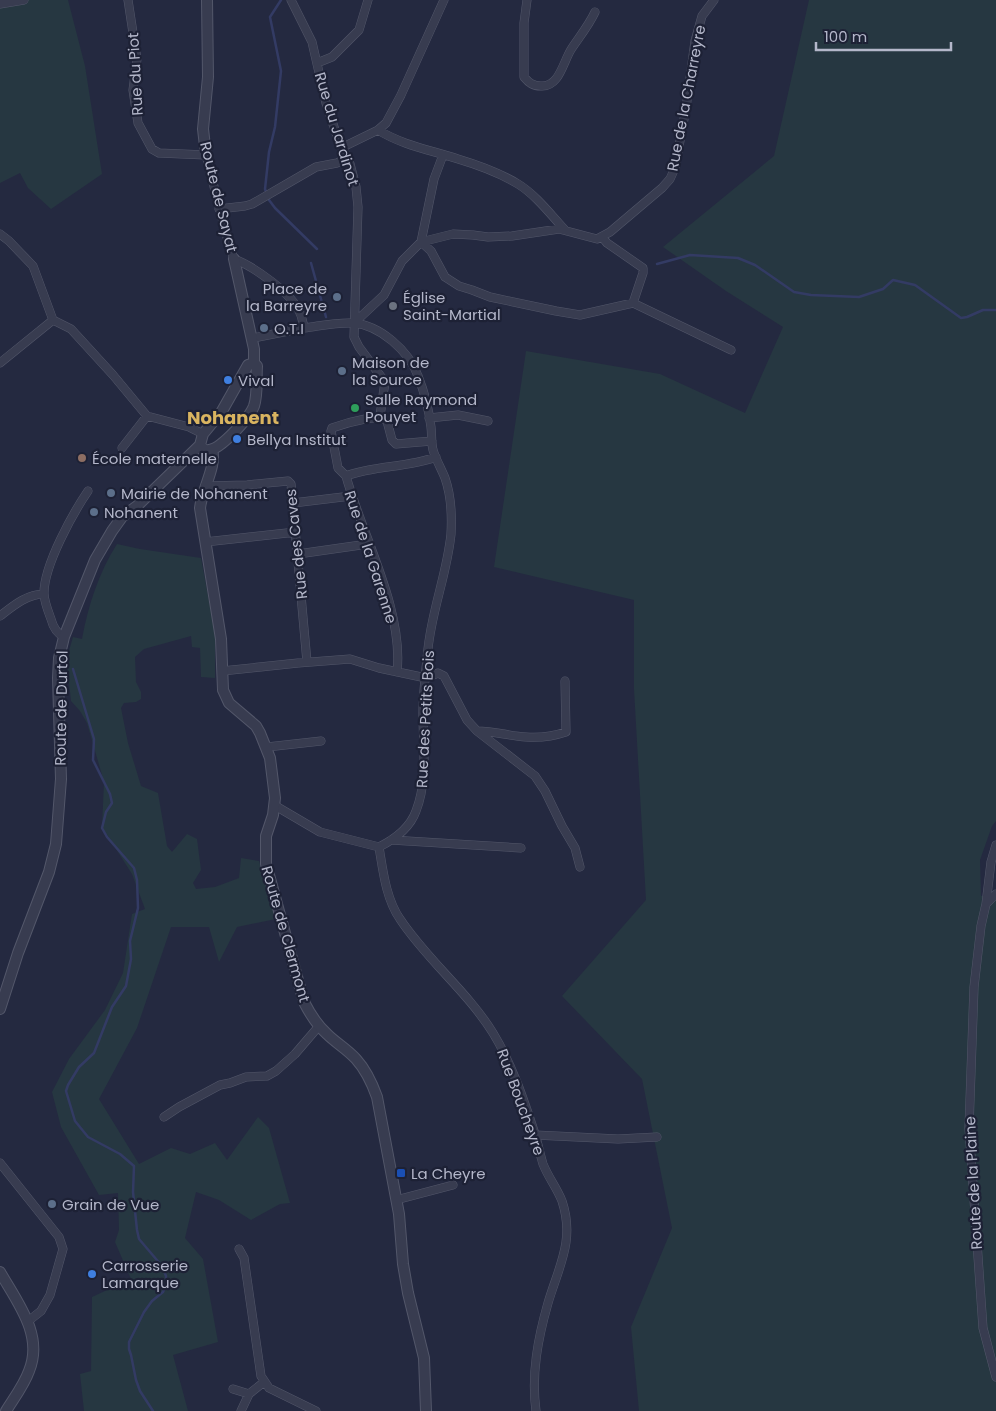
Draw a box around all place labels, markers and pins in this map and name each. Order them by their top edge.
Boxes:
place label: Place de la Barreyre [246,278,327,316]
place label: Église Saint-Martial [403,287,501,325]
marker: Place de la Barreyre [331,291,343,303]
marker: Église Saint-Martial [387,300,399,312]
place label: O.T.I [274,318,304,339]
marker: O.T.I [258,322,270,334]
place label: Maison de la Source [352,352,429,390]
marker: Maison de la Source [336,365,348,377]
place label: Vival [238,370,274,391]
marker: Vival [222,374,234,386]
place label: Salle Raymond Pouyet [365,389,477,427]
marker: Salle Raymond Pouyet [349,402,361,414]
place label: Bellya Institut [247,429,346,450]
marker: Bellya Institut [231,433,243,445]
place label: École maternelle [92,448,217,469]
marker: École maternelle [76,452,88,464]
place label: Mairie de Nohanent [121,483,268,504]
marker: Mairie de Nohanent [105,487,117,499]
place label: Nohanent [104,502,178,523]
marker: Nohanent [88,506,100,518]
place label: La Cheyre [411,1163,485,1184]
marker: La Cheyre [395,1167,407,1179]
place label: Grain de Vue [62,1194,159,1215]
marker: Grain de Vue [46,1198,58,1210]
place label: Carrosserie Lamarque [102,1255,188,1293]
marker: Carrosserie Lamarque [86,1268,98,1280]

